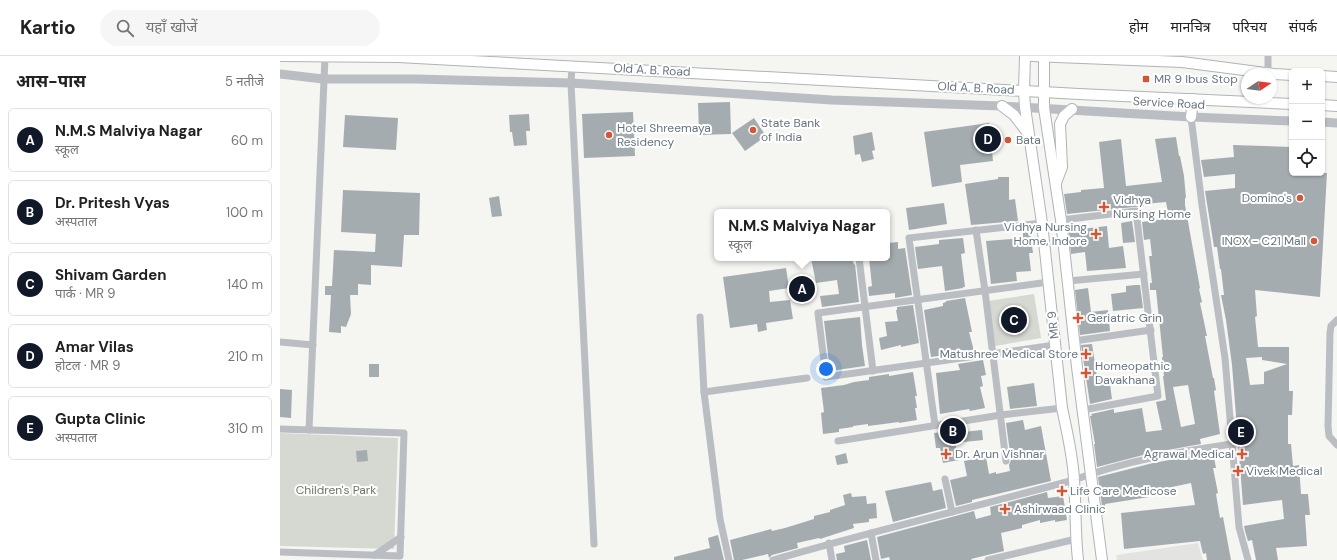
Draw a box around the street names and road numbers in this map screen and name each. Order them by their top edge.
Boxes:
street label: Old A. B. Road [613,60,691,80]
street label: Old A. B. Road [937,78,1015,98]
street label: Service Road [1133,93,1205,113]
street label: MR 9 [1044,310,1062,340]

